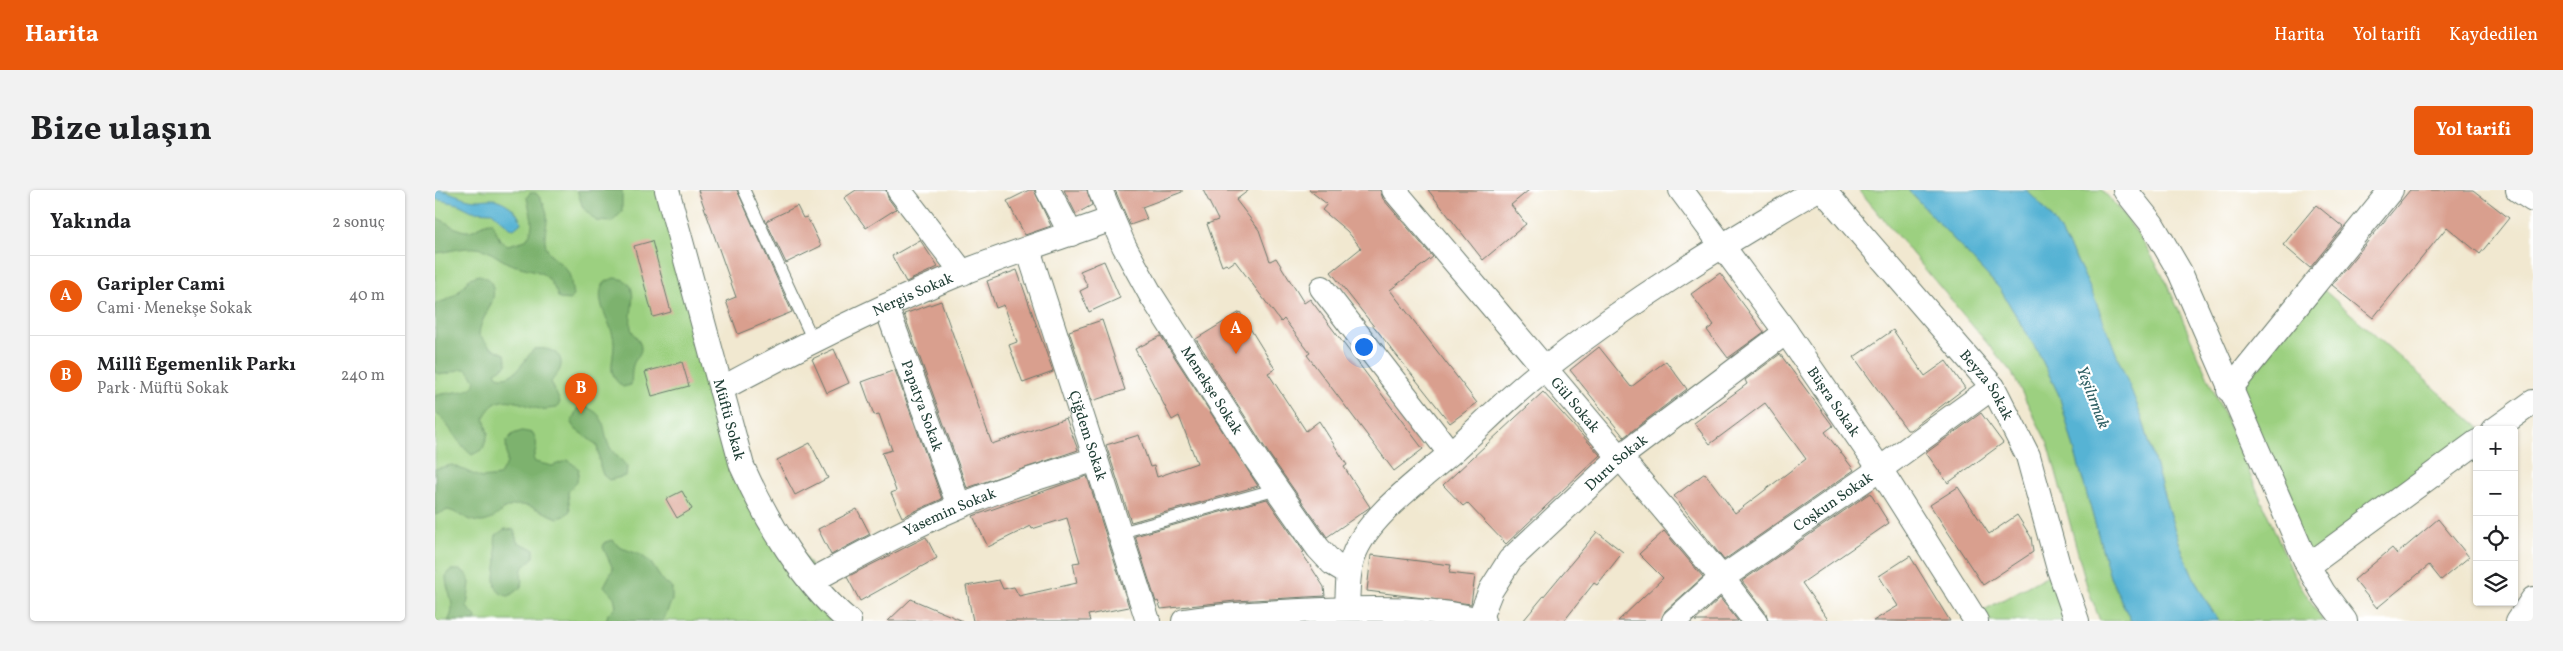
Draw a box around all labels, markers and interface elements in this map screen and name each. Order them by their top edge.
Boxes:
text: Harita [25,18,99,52]
text: Harita [2274,23,2325,48]
text: Yol tarifi [2353,23,2421,48]
text: Kaydedilen [2449,23,2538,48]
text: Bize ulaşın [30,106,212,154]
button: Yol tarifi [2414,106,2533,155]
text: Yakında [50,208,131,237]
text: 2 sonuç [332,212,385,234]
street label: Nergis Sokak [870,268,957,323]
text: Garipler Cami [97,272,225,298]
text: A [60,285,72,307]
text: 40 m [349,285,385,307]
text: Cami · Menekşe Sokak [97,298,252,320]
pin: A [1220,313,1252,354]
your location [1351,334,1377,360]
street label: Menekşe Sokak [1175,343,1247,440]
street label: Beyza Sokak [1954,346,2017,425]
text: Millî Egemenlik Parkı [97,352,296,378]
street label: Papatya Sokak [895,357,947,455]
street label: Büşra Sokak [1801,363,1864,442]
water label: Yeşilırmak [2070,363,2114,433]
text: B [61,365,71,387]
text: 240 m [341,365,385,387]
pin: B [565,373,597,414]
street label: Gül Sokak [1545,373,1604,438]
street label: Müftü Sokak [707,377,749,463]
text: Park · Müftü Sokak [97,378,229,400]
street label: Çiğdem Sokak [1062,388,1111,484]
map controls [2473,426,2518,606]
button: + [2473,426,2518,471]
street label: Duru Sokak [1581,431,1653,497]
street label: Coşkun Sokak [1789,468,1878,538]
button: − [2473,471,2518,516]
street label: Yasemin Sokak [900,484,999,543]
button: locate [2473,516,2518,561]
button: layers [2473,561,2518,606]

